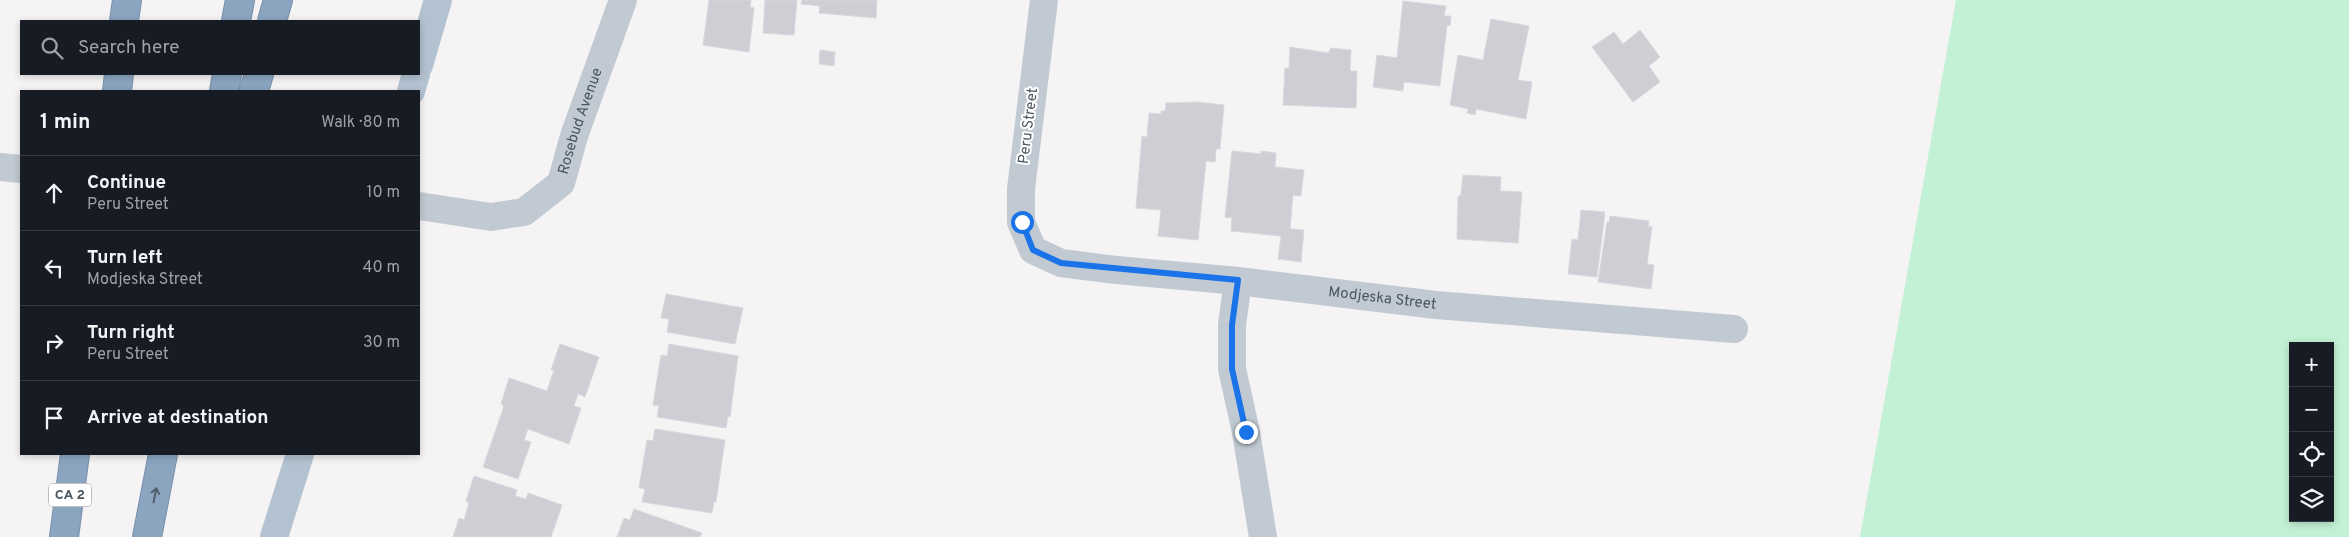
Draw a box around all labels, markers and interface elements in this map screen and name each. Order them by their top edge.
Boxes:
search box [20,20,420,75]
icon: search [38,34,66,62]
text: Search here [78,36,180,60]
street label: Rosebud Avenue [554,65,607,177]
street label: Peru Street [1015,87,1043,165]
text: 1 min [40,109,90,136]
text: Walk · 80 m [321,113,400,133]
text: Continue [87,171,166,195]
icon: ahead [40,179,68,207]
text: 10 m [366,183,400,203]
text: Peru Street [87,195,169,215]
route start [1011,211,1034,234]
text: Turn left [87,246,163,270]
icon: left [40,254,68,282]
text: 40 m [362,258,400,278]
text: Modjeska Street [87,270,203,290]
street label: Modjeska Street [1327,283,1437,314]
text: Turn right [87,321,175,345]
icon: right [40,329,68,357]
text: 30 m [363,333,400,353]
map controls [2289,342,2334,522]
button: + [2289,342,2334,387]
text: Peru Street [87,345,169,365]
button: − [2289,387,2334,432]
icon: arrive [40,404,68,432]
text: Arrive at destination [87,406,268,430]
route end [1235,421,1258,444]
button: locate [2289,432,2334,477]
button: layers [2289,477,2334,522]
road number: CA 2 [49,484,91,506]
one-way arrow [151,488,160,504]

